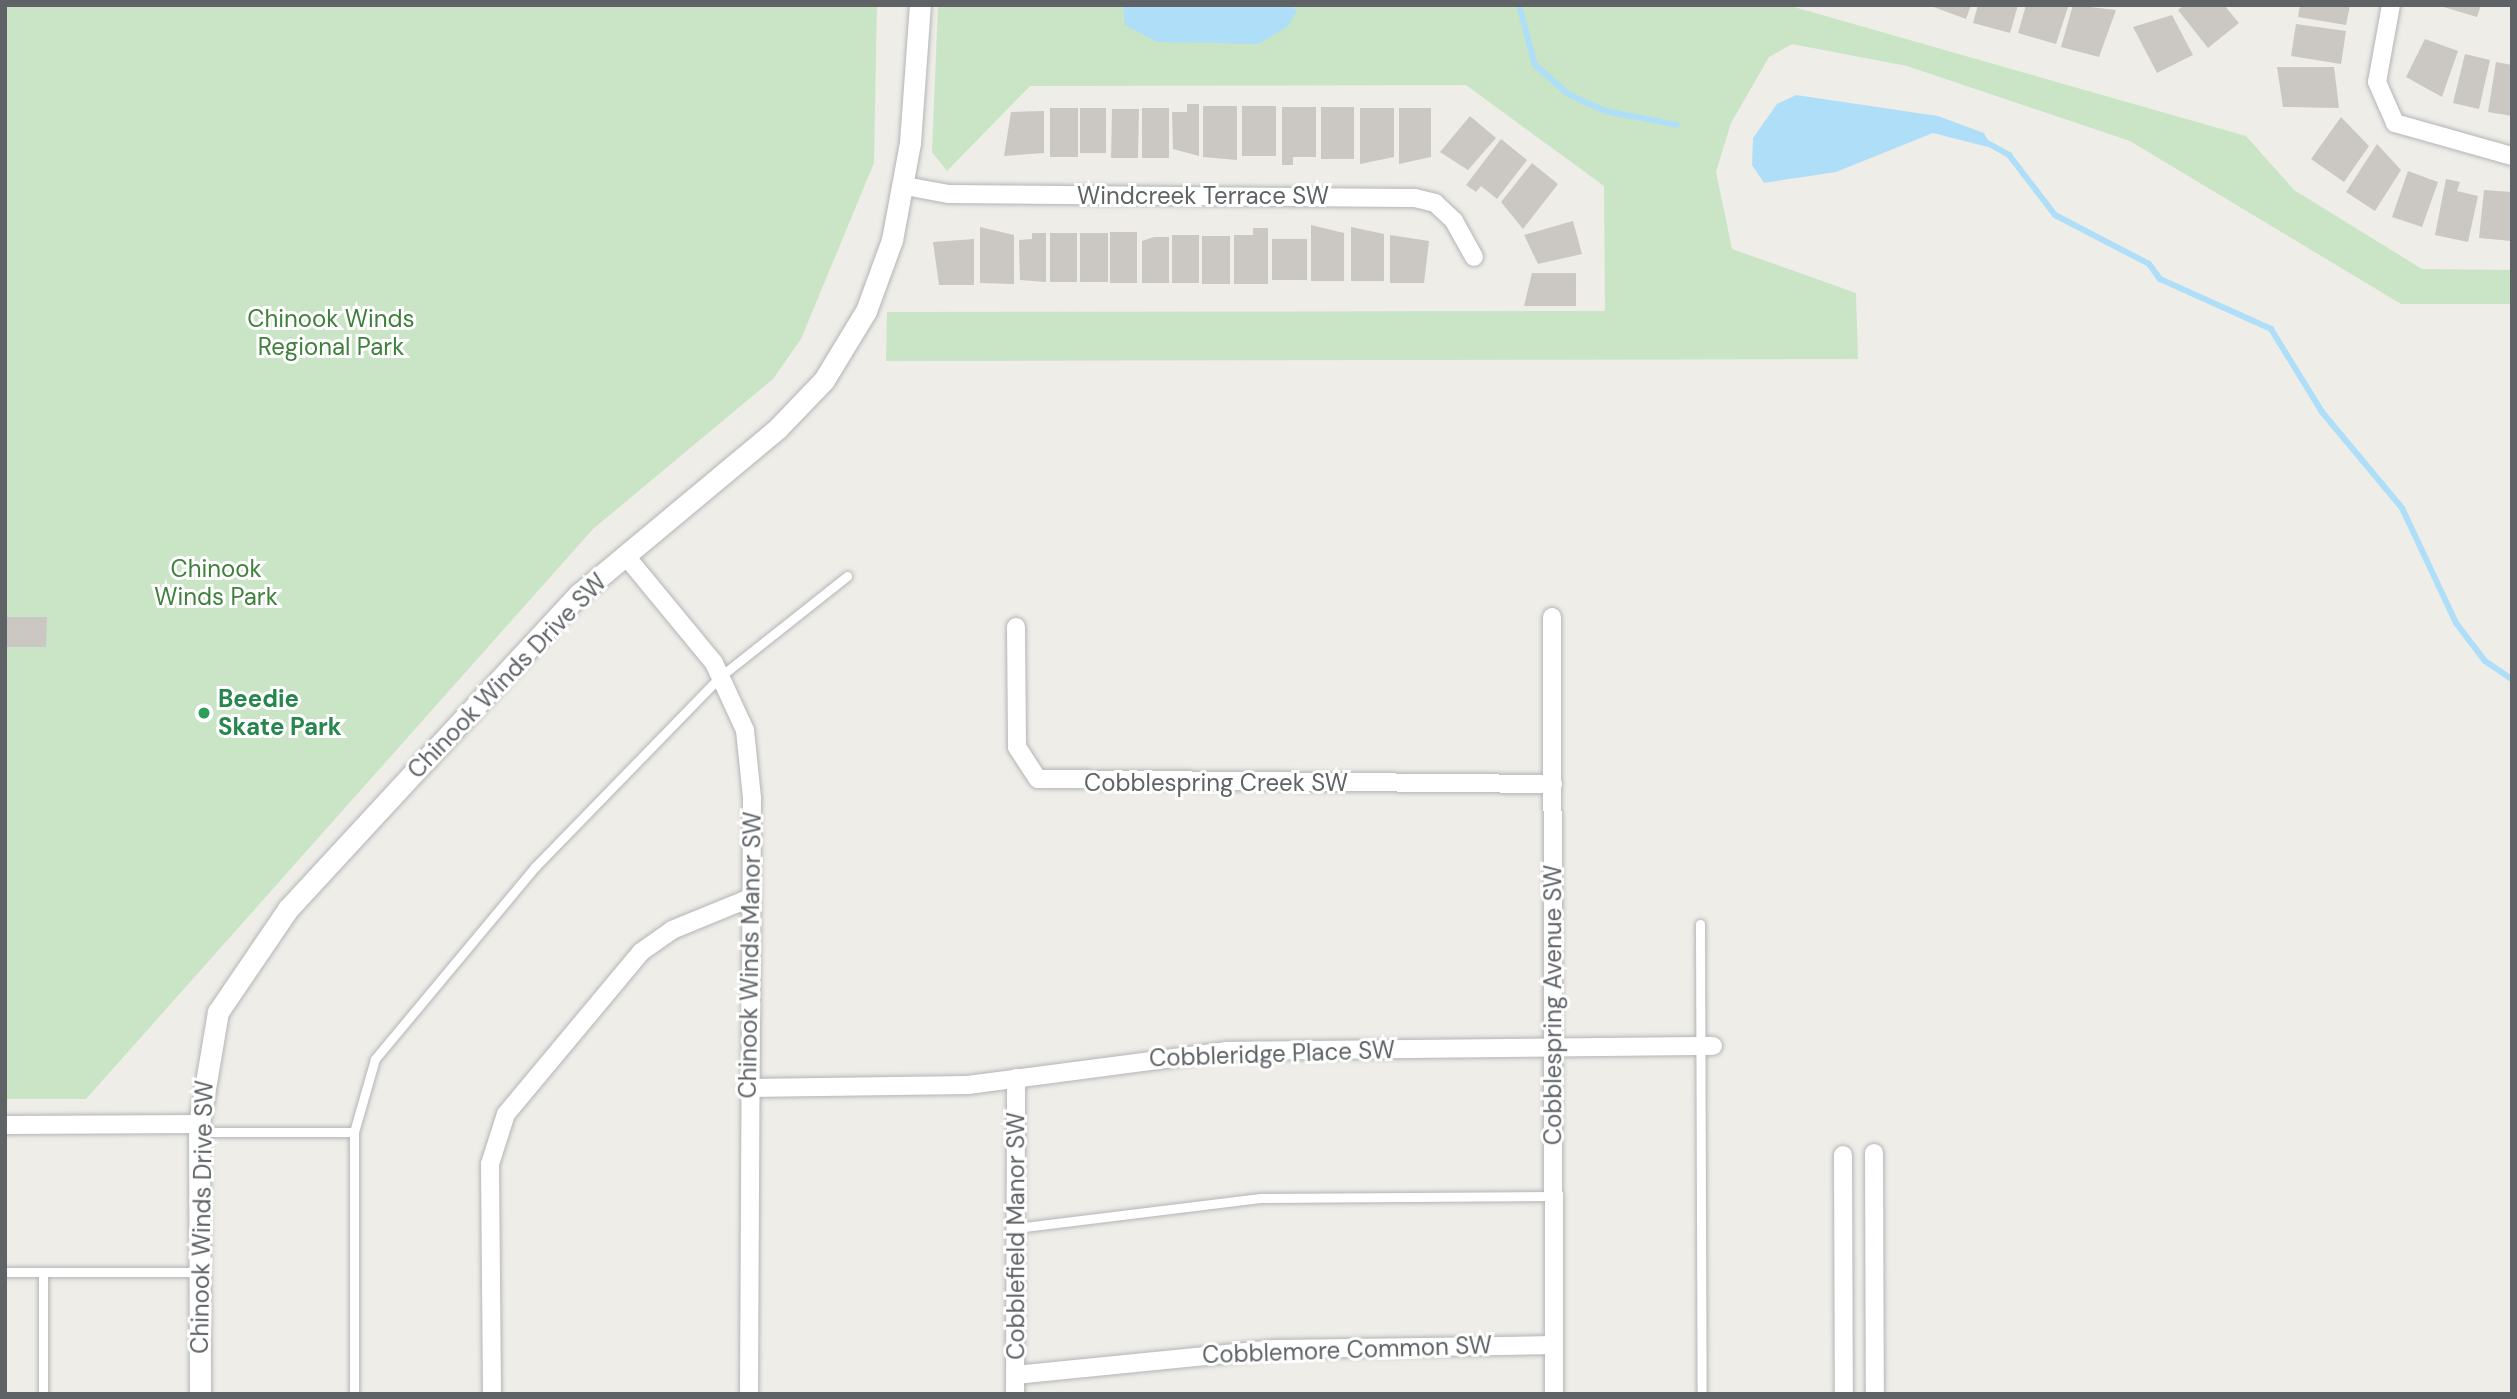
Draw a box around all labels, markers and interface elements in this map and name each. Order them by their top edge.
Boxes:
street label: Windcreek Terrace SW [1077,182,1329,210]
park label: Chinook Winds Regional Park [247,305,415,361]
park label: Chinook Winds Park [154,555,278,611]
street label: Chinook Winds Drive SW [402,568,612,784]
place label: Beedie Skate Park [218,685,342,741]
marker: Beedie Skate Park [196,705,212,721]
street label: Cobblespring Creek SW [1084,769,1348,797]
street label: Chinook Winds Manor SW [733,811,767,1099]
street label: Cobblespring Avenue SW [1539,865,1567,1145]
street label: Cobbleridge Place SW [1149,1035,1395,1073]
street label: Chinook Winds Drive SW [185,1080,219,1354]
street label: Cobblefield Manor SW [1002,1112,1030,1360]
street label: Cobblemore Common SW [1202,1331,1492,1369]

